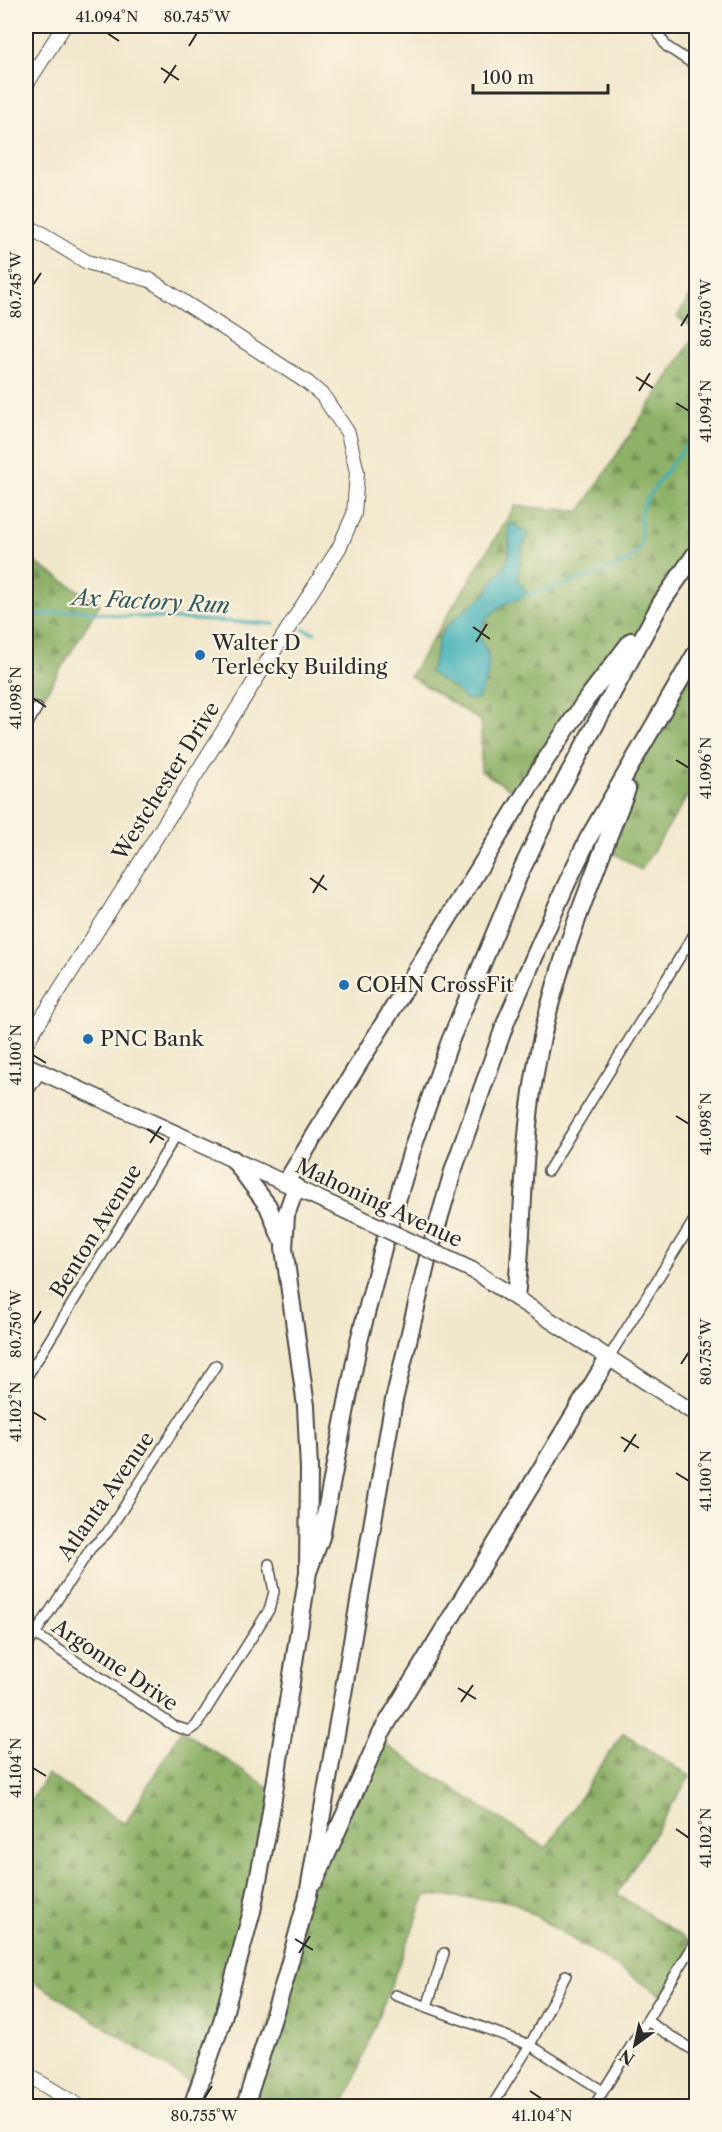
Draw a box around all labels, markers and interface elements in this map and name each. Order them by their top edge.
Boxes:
text: 41.094°N [76,7,138,26]
text: 80.745°W [163,7,231,26]
scale bar [473,57,608,95]
text: 100 m [482,67,534,89]
text: 80.745°W [6,251,25,319]
text: 80.750°W [696,278,715,347]
text: 41.094°N [696,380,715,442]
water label: Ax Factory Run [68,584,231,619]
place label: Walter D Terlecky Building [211,630,388,679]
marker: Walter D Terlecky Building [193,648,207,662]
text: 41.098°N [6,666,25,730]
street label: Westchester Drive [106,697,224,865]
text: 41.096°N [696,737,715,799]
place label: COHN CrossFit [356,972,514,997]
marker: COHN CrossFit [337,978,351,992]
text: 41.100°N [6,1024,25,1086]
place label: PNC Bank [100,1026,205,1051]
marker: PNC Bank [81,1032,95,1046]
text: 41.098°N [696,1092,715,1156]
street label: Mahoning Avenue [292,1153,467,1252]
street label: Benton Avenue [45,1159,147,1302]
text: 80.750°W [6,1289,25,1358]
text: 80.755°W [696,1318,715,1385]
text: 41.102°N [6,1382,25,1442]
street label: Atlanta Avenue [52,1427,159,1565]
text: 41.100°N [696,1450,715,1512]
street label: Argonne Drive [47,1613,183,1716]
text: 41.104°N [6,1738,25,1798]
text: 41.102°N [696,1808,715,1868]
north arrow [605,2015,665,2075]
text: N [615,2045,638,2070]
text: 80.755°W [171,2106,238,2125]
text: 41.104°N [512,2106,572,2125]

